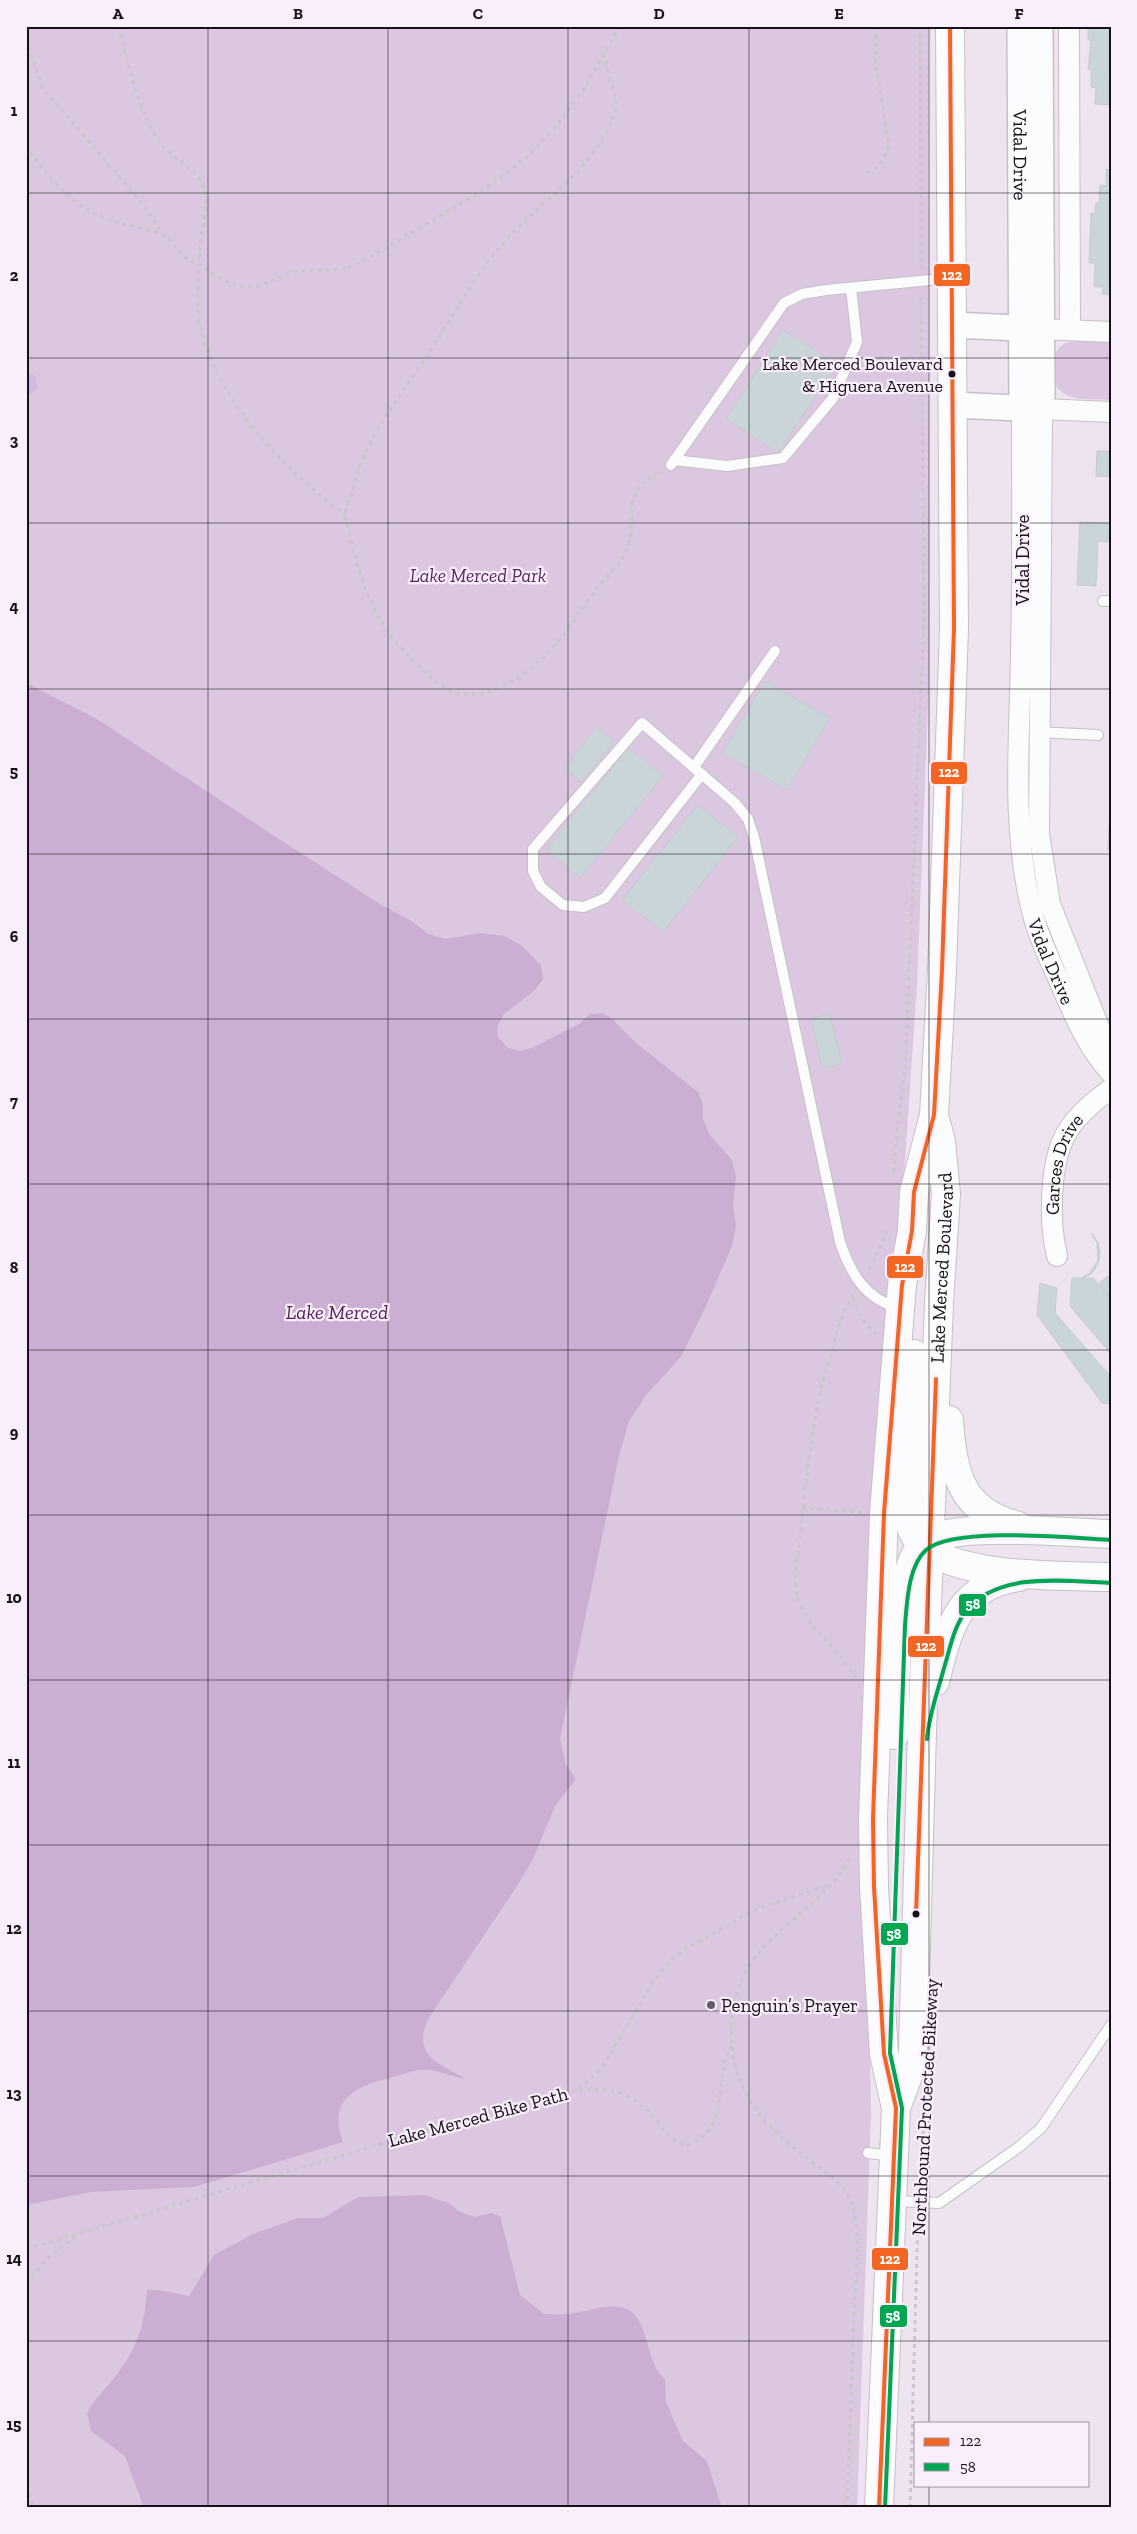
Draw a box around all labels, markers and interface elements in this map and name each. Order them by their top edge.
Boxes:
text: A [113,4,124,23]
text: B [293,4,303,23]
text: C [473,4,483,23]
text: D [653,4,665,23]
text: E [834,4,844,23]
text: F [1014,4,1024,23]
text: 1 [11,101,18,120]
street label: Vidal Drive [1009,108,1032,201]
line badge: 122 [933,263,971,287]
text: 2 [10,266,19,285]
text: 122 [942,267,963,284]
place label: Lake Merced Boulevard & Higuera Avenue [762,353,943,397]
marker: Lake Merced Boulevard & Higuera Avenue [947,369,957,379]
text: 3 [10,431,19,450]
street label: Vidal Drive [1011,514,1034,606]
park label: Lake Merced Park [410,564,546,587]
text: 4 [9,597,19,616]
line badge: 122 [930,761,968,785]
text: 5 [10,762,18,781]
text: 122 [939,764,960,781]
street label: Vidal Drive [1023,915,1080,1008]
text: 6 [10,927,19,946]
text: 7 [10,1092,18,1111]
street label: Garces Drive [1040,1108,1088,1215]
street label: Lake Merced Boulevard [925,1171,958,1364]
line badge: 122 [886,1255,924,1279]
text: 8 [10,1258,19,1277]
text: 122 [895,1259,916,1276]
water label: Lake Merced [286,1300,388,1324]
text: 9 [10,1423,19,1442]
text: 10 [6,1588,22,1607]
line badge: 58 [958,1593,987,1617]
text: 58 [966,1596,981,1613]
line badge: 122 [907,1635,945,1658]
text: 122 [916,1638,937,1655]
text: 11 [8,1753,21,1772]
unlabelled marker [911,1909,921,1919]
text: 12 [6,1919,22,1938]
line badge: 58 [880,1922,909,1946]
text: 58 [887,1926,902,1943]
street label: Northbound Protected Bikeway [907,1978,943,2236]
place label: Penguin’s Prayer [721,1994,858,2017]
marker: Penguin’s Prayer [705,1999,717,2011]
street label: Lake Merced Bike Path [386,2082,571,2152]
text: 13 [7,2084,22,2103]
line badge: 122 [871,2247,909,2271]
text: 14 [6,2249,22,2268]
text: 122 [880,2251,901,2268]
line badge: 58 [879,2304,908,2328]
text: 58 [886,2308,901,2325]
text: 15 [7,2415,21,2434]
legend [914,2422,1090,2486]
text: 122 [960,2432,982,2450]
text: 58 [960,2458,976,2476]

